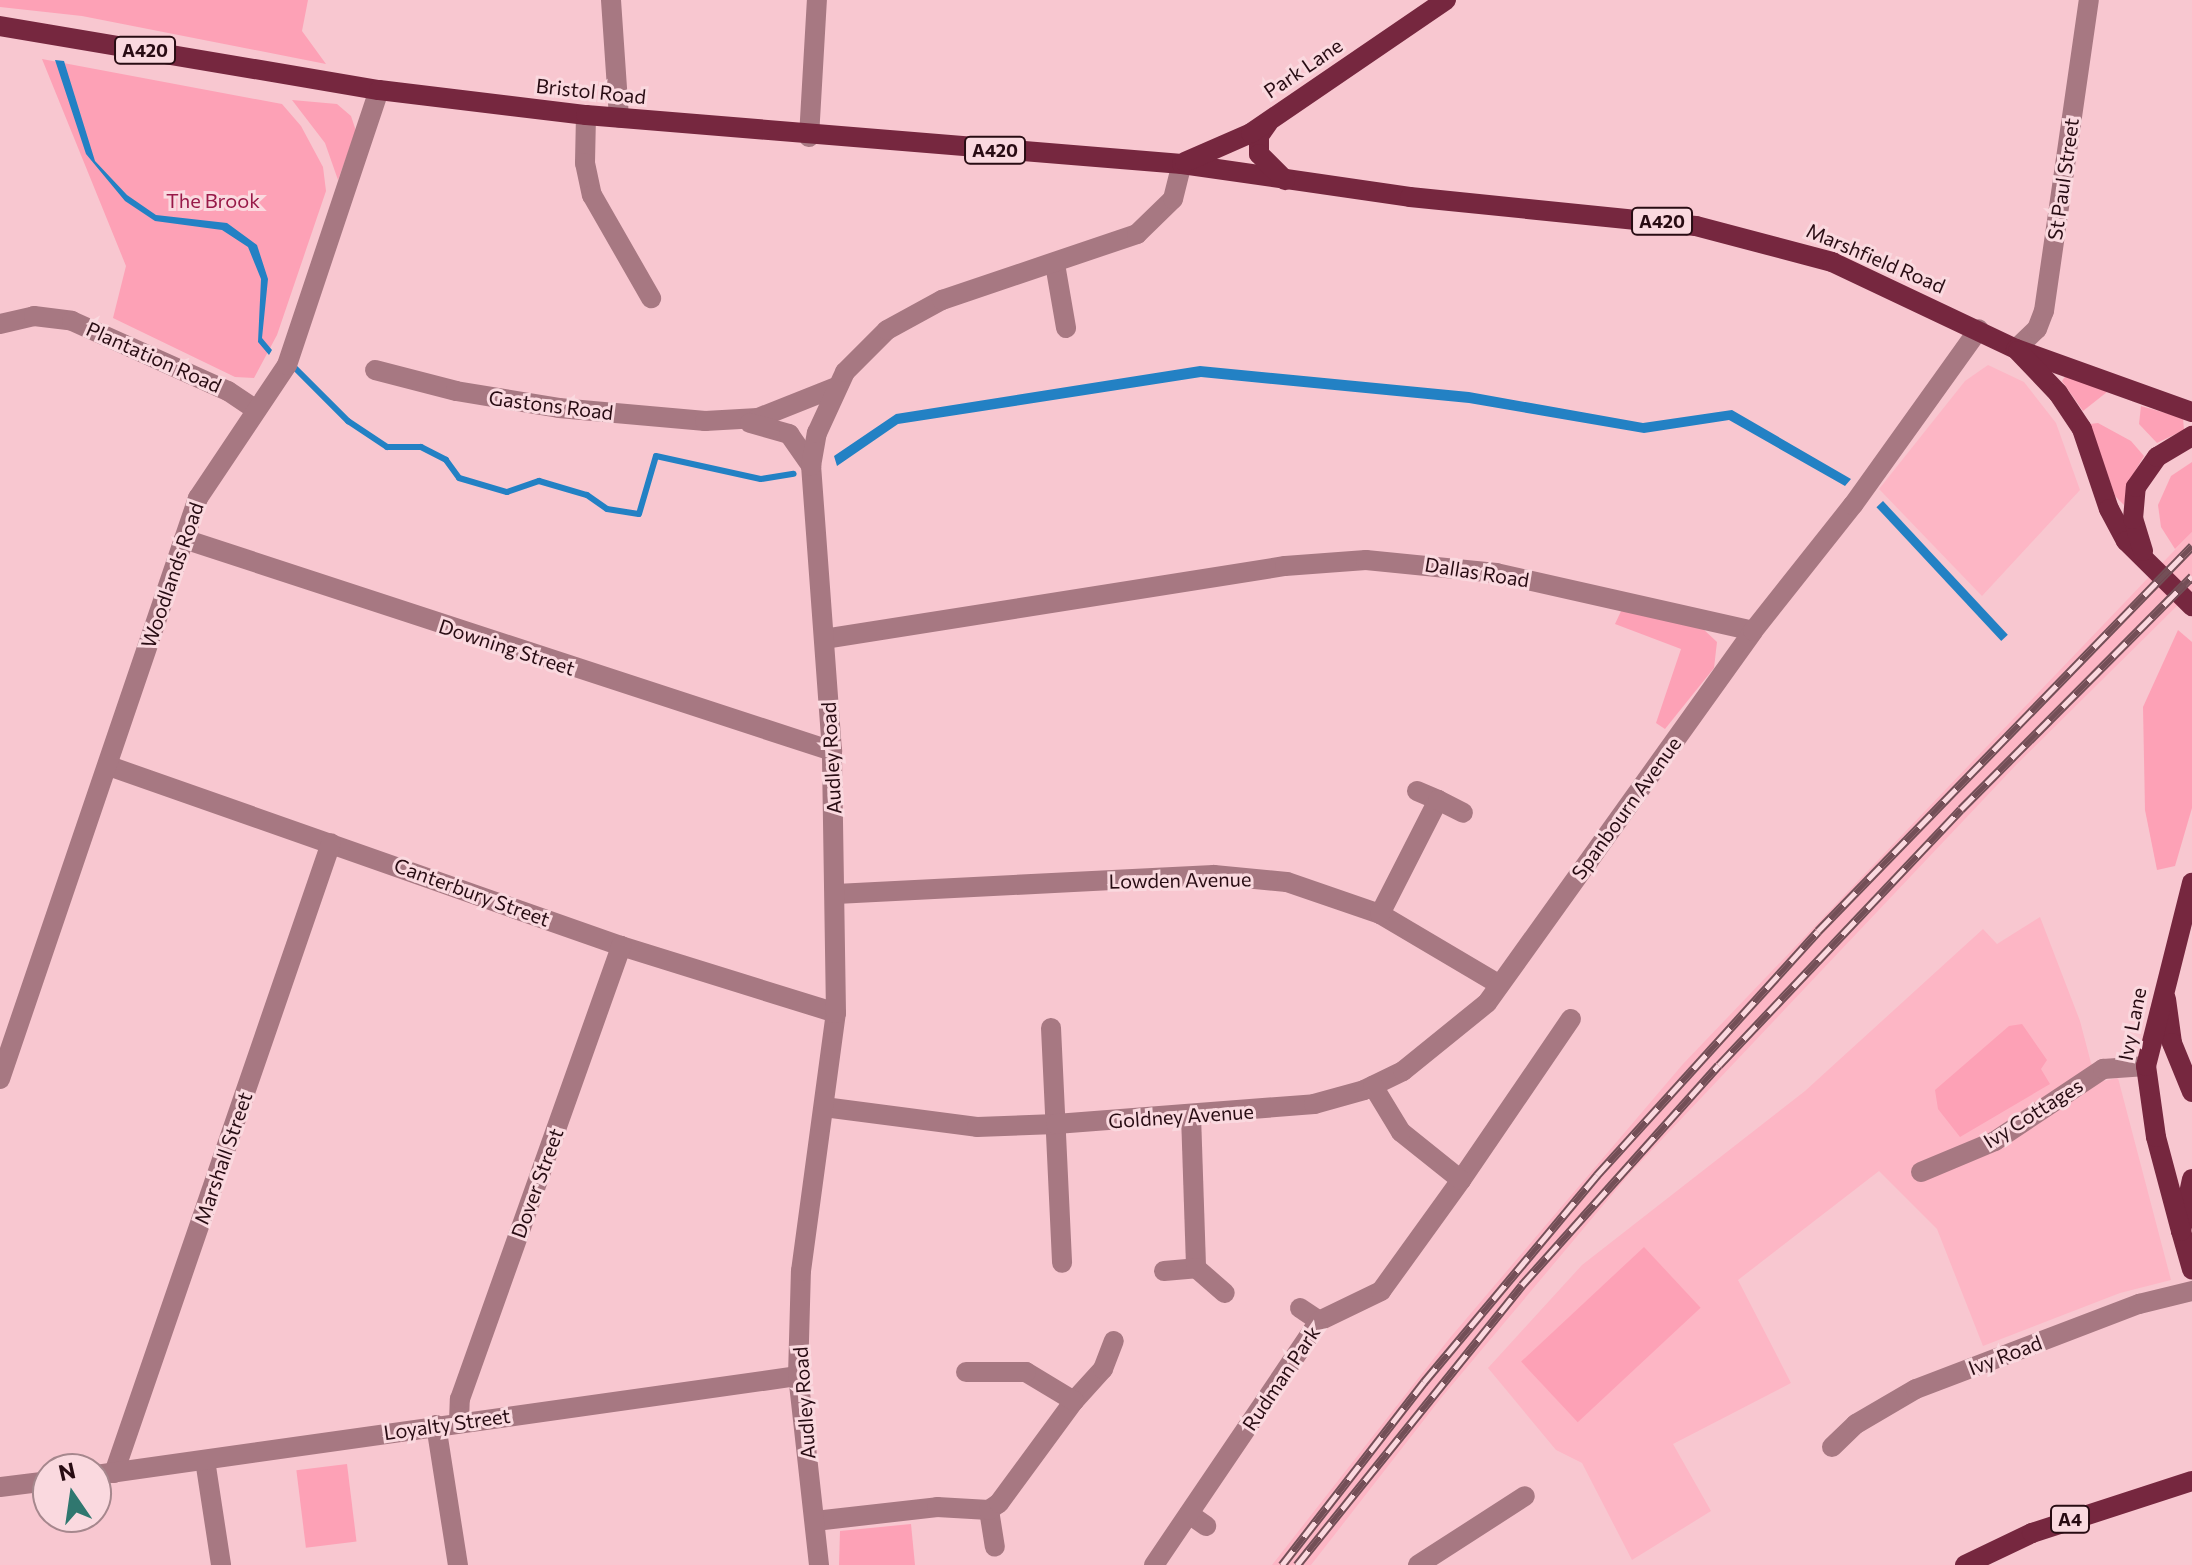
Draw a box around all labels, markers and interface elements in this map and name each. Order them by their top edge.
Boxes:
street label: Park Lane [1259,33,1347,103]
road number: A420 [113,36,177,64]
street label: Bristol Road [535,73,647,109]
street label: St Paul Street [2043,116,2083,242]
road number: A420 [963,136,1027,164]
park label: The Brook [166,188,260,212]
road number: A420 [1630,207,1694,235]
street label: Marshfield Road [1803,218,1949,298]
street label: Plantation Road [83,316,225,398]
street label: Gastons Road [487,385,615,425]
street label: Woodlands Road [136,499,208,651]
street label: Dallas Road [1423,552,1531,592]
street label: Downing Street [436,614,578,680]
street label: Audley Road [816,701,846,815]
street label: Spanbourn Avenue [1566,732,1686,884]
street label: Canterbury Street [391,853,553,931]
street label: Lowden Avenue [1108,867,1252,893]
street label: Ivy Lane [2113,985,2151,1063]
street label: Ivy Cottages [1979,1073,2087,1153]
street label: Marshall Street [189,1089,257,1227]
street label: Goldney Avenue [1107,1099,1255,1133]
street label: Dover Street [506,1125,568,1241]
street label: Rudman Park [1237,1321,1325,1435]
street label: Ivy Road [1965,1330,2045,1380]
street label: Audley Road [788,1346,820,1460]
street label: Loyalty Street [382,1403,512,1445]
north arrow [32,1453,112,1533]
text: N [56,1456,78,1486]
road number: A4 [2050,1505,2090,1533]

